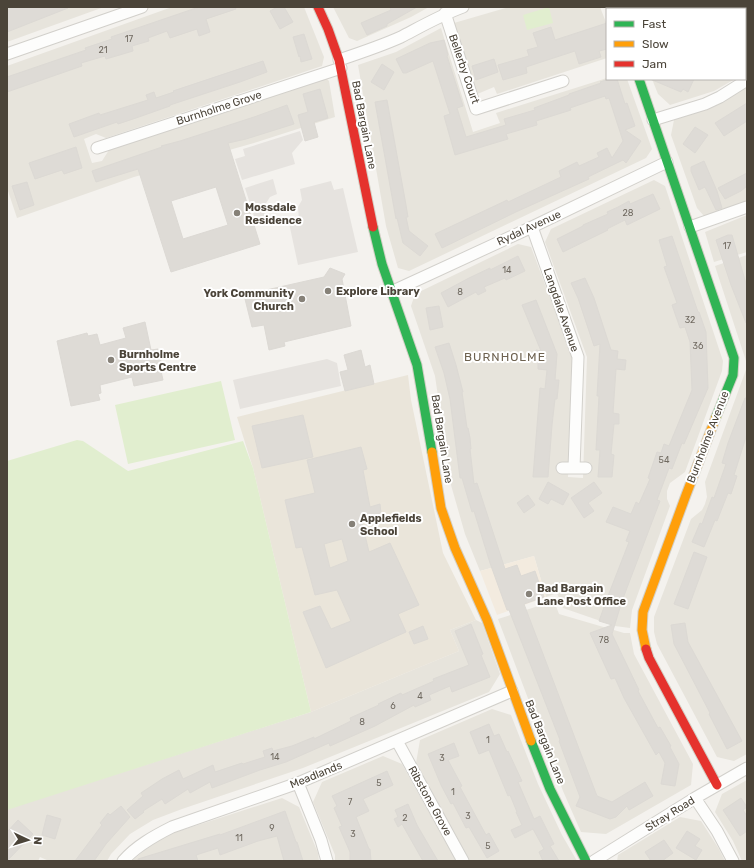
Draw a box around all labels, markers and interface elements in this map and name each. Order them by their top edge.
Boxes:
legend [606,8,746,80]
text: Fast [642,17,666,31]
street label: Bellerby Court [446,32,482,106]
house number: 17 [125,34,134,44]
text: Slow [642,37,669,51]
house number: 21 [98,45,108,55]
text: Jam [642,57,667,71]
street label: Bad Bargain Lane [349,80,379,170]
street label: Burnholme Grove [175,88,263,128]
place label: Mossdale Residence [245,201,302,227]
street label: Rydal Avenue [495,207,563,249]
marker: Mossdale Residence [232,208,242,218]
house number: 28 [622,208,634,218]
house number: 17 [723,241,732,251]
house number: 14 [502,265,512,275]
street label: Langdale Avenue [541,266,581,354]
place label: Explore Library [336,285,420,298]
marker: Explore Library [323,286,333,296]
place label: York Community Church [203,287,294,313]
house number: 8 [457,287,463,297]
marker: York Community Church [297,294,307,304]
house number: 32 [685,315,695,325]
house number: 36 [693,341,704,351]
place label: Burnholme Sports Centre [119,348,197,374]
district label: BURNHOLME [464,350,546,364]
marker: Burnholme Sports Centre [106,355,116,365]
street label: Burnholme Avenue [684,389,732,485]
street label: Bad Bargain Lane [429,394,455,484]
house number: 54 [659,455,670,465]
place label: Applefields School [360,512,422,538]
marker: Applefields School [347,519,357,529]
place label: Bad Bargain Lane Post Office [537,582,626,608]
marker: Bad Bargain Lane Post Office [524,589,534,599]
house number: 78 [599,635,609,645]
house number: 4 [417,691,423,701]
street label: Bad Bargain Lane [522,698,568,786]
house number: 6 [390,701,396,711]
house number: 8 [359,717,365,727]
house number: 1 [486,735,490,745]
house number: 14 [270,752,280,762]
house number: 3 [439,753,445,763]
street label: Meadlands [288,759,344,791]
street label: Ribstone Grove [405,764,455,838]
house number: 5 [376,778,382,788]
house number: 1 [451,787,455,797]
street label: Stray Road [643,794,697,834]
house number: 7 [348,797,353,807]
house number: 3 [465,811,471,821]
house number: 2 [402,813,408,823]
north arrow [8,820,48,860]
house number: 9 [269,823,275,833]
house number: 3 [350,829,356,839]
house number: 11 [235,833,243,843]
text: N [31,836,44,845]
house number: 5 [485,841,491,851]

